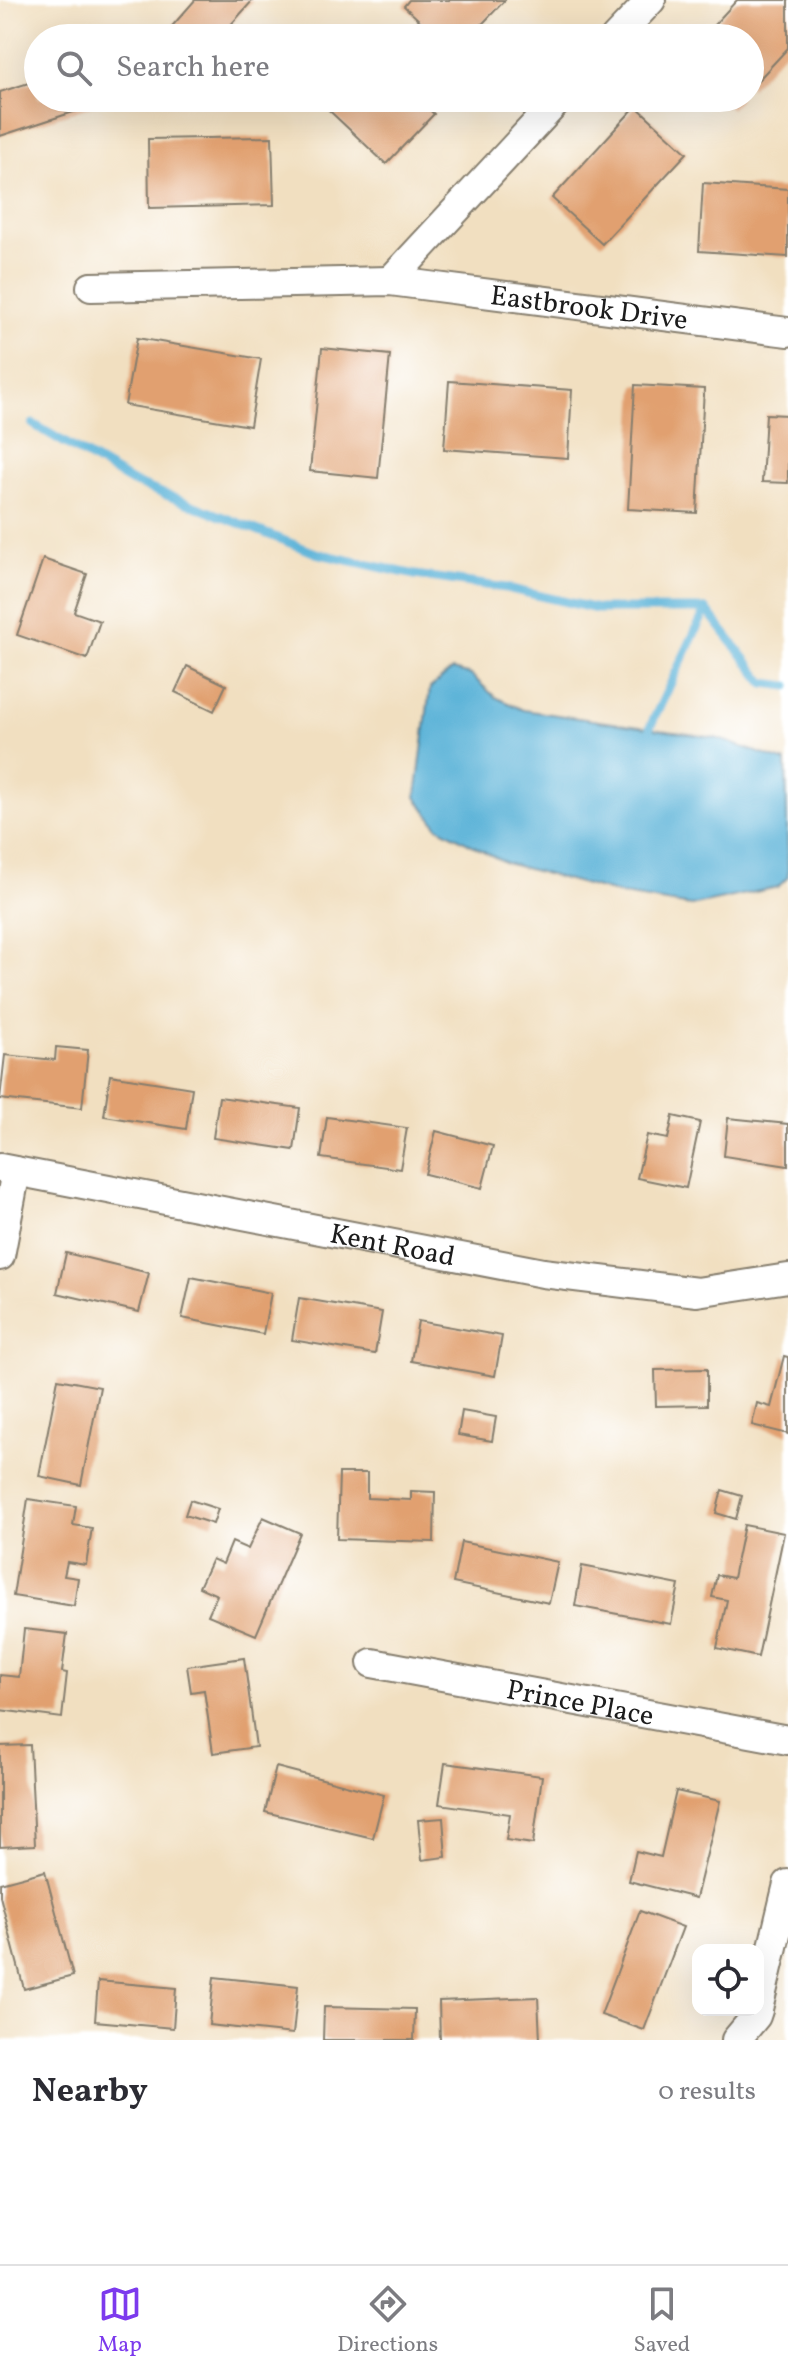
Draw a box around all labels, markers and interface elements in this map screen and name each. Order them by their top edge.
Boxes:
search box [24,24,764,112]
icon: search [52,46,96,90]
text: Search here [116,47,270,89]
street label: Eastbrook Drive [488,277,690,341]
street label: Kent Road [326,1215,458,1278]
street label: Prince Place [503,1671,657,1737]
map controls [692,1944,764,2016]
button: locate [692,1944,764,2016]
text: Nearby [32,2069,148,2116]
text: 0 results [658,2074,756,2110]
tab: Map [98,2282,142,2361]
tab: Directions [337,2282,438,2361]
tab: Saved [634,2282,690,2361]

